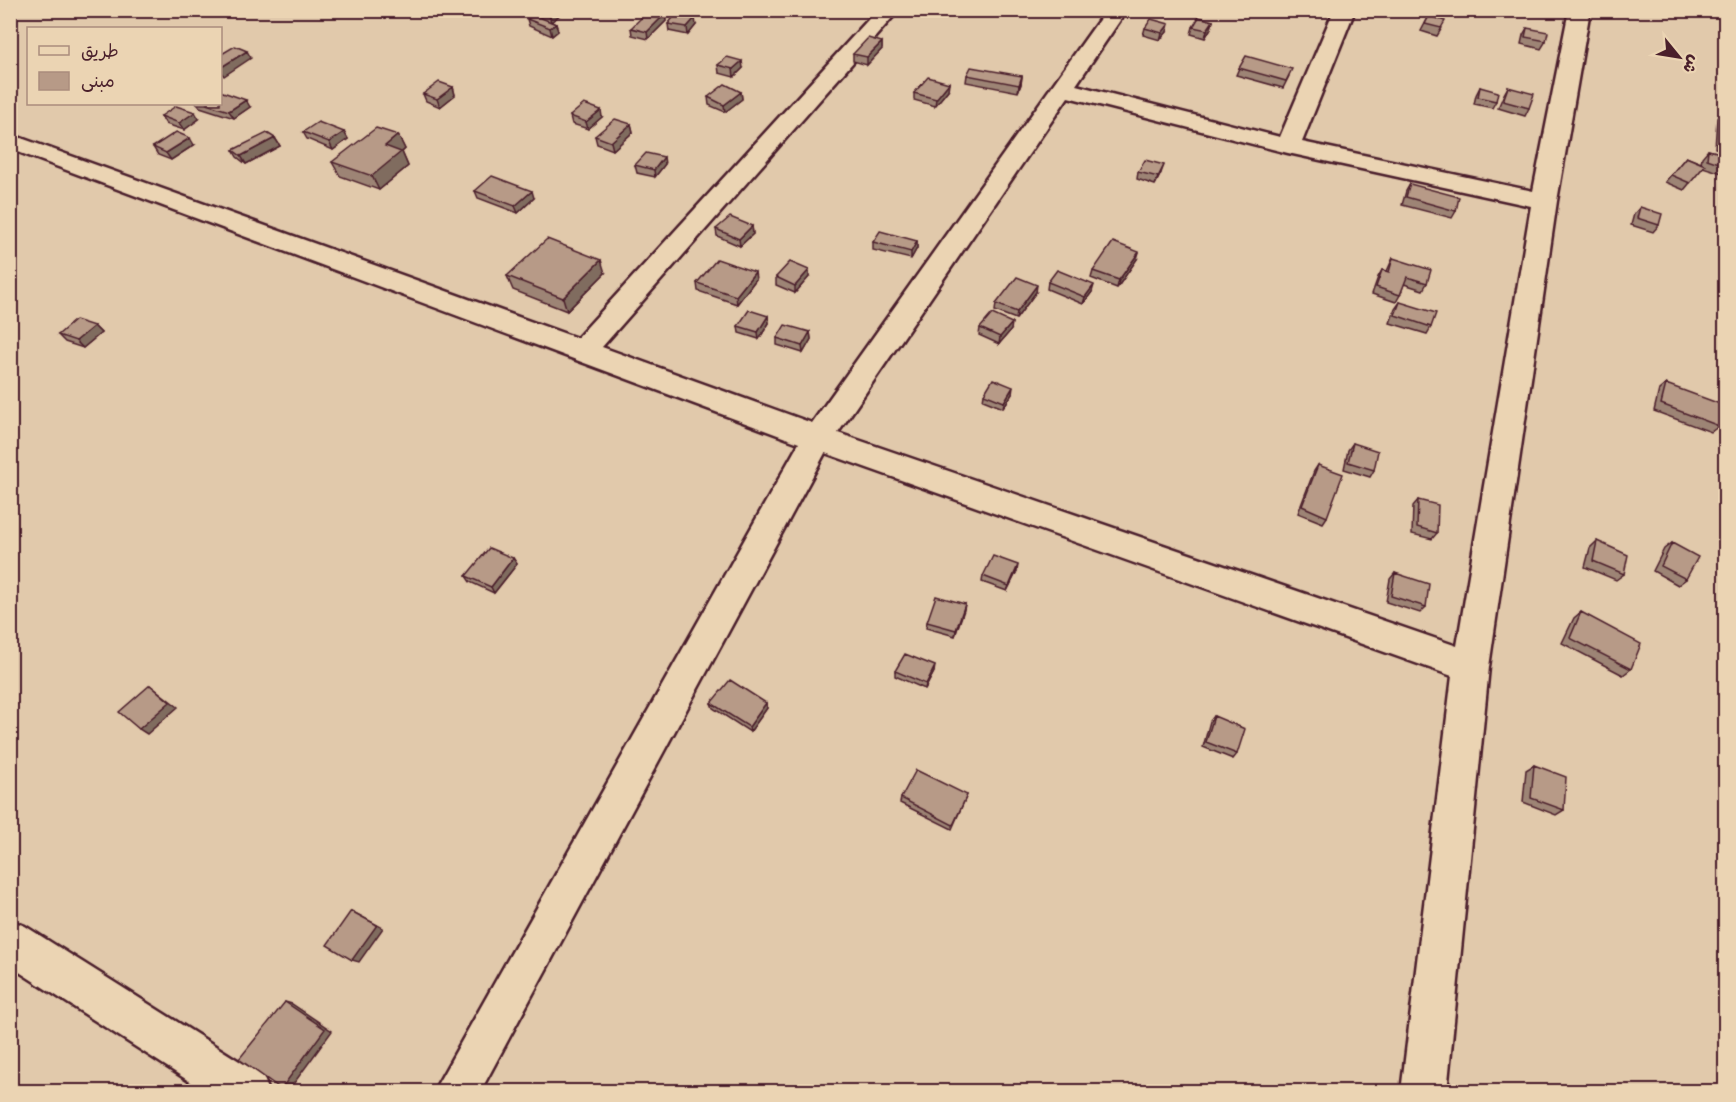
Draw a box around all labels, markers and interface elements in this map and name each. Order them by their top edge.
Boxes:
legend [27,27,222,105]
north arrow [1649,27,1709,87]
text: طريق [81,39,119,63]
text: ش [1678,51,1705,77]
text: مبنى [81,69,115,93]

